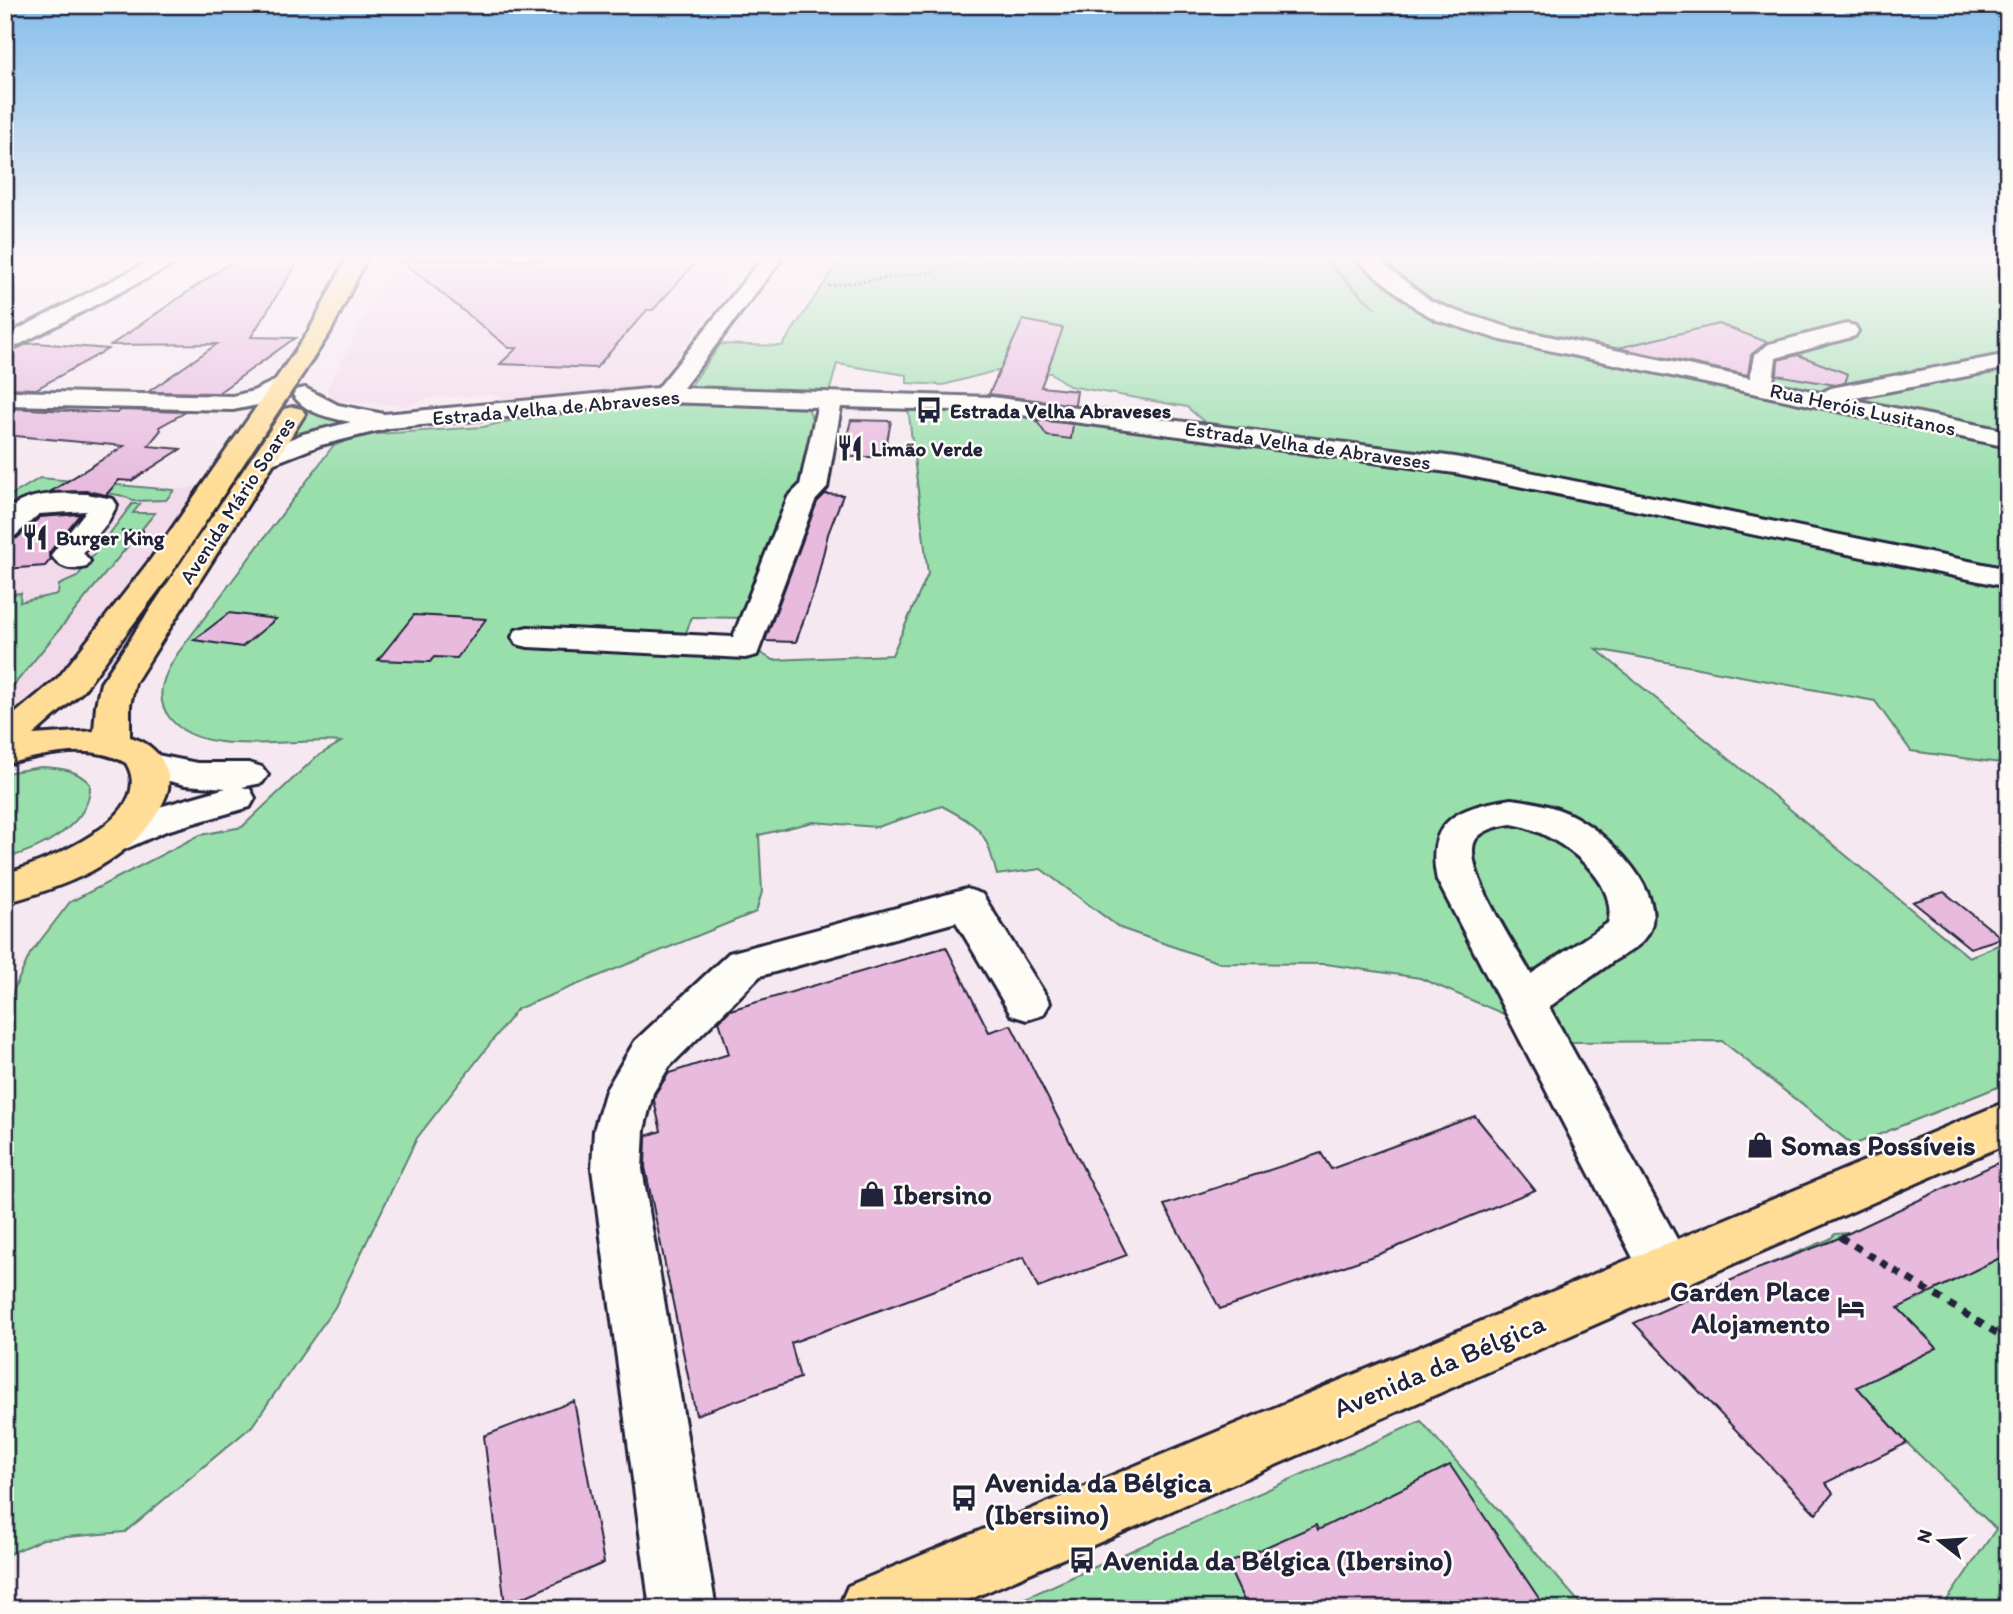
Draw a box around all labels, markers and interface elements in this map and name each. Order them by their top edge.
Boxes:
street label: Rua Heróis Lusitanos [1768,377,1958,441]
street label: Estrada Velha de Abraveses [431,384,681,430]
bus stop icon: Estrada Velha Abraveses [914,395,944,425]
place label: Estrada Velha Abraveses [950,398,1171,423]
street label: Avenida Mário Soares [174,412,300,588]
street label: Estrada Velha de Abraveses [1183,415,1433,475]
restaurant icon: Limão Verde [835,433,865,463]
place label: Limão Verde [871,436,983,461]
restaurant icon: Burger King [20,522,50,552]
place label: Burger King [56,525,165,551]
place label: Somas Possíveis [1781,1128,1976,1162]
shop icon: Somas Possíveis [1745,1130,1775,1160]
place label: Ibersino [893,1177,992,1211]
shop icon: Ibersino [857,1179,887,1209]
place label: Garden Place Alojamento [1670,1274,1830,1340]
hotel icon: Garden Place Alojamento [1836,1292,1866,1322]
street label: Avenida da Bélgica [1328,1305,1551,1425]
place label: Avenida da Bélgica (Ibersiino) [984,1465,1212,1531]
bus stop icon: Avenida da Bélgica (Ibersiino) [949,1483,979,1513]
north arrow [1904,1506,1974,1576]
text: N [1911,1527,1937,1546]
place label: Avenida da Bélgica (Ibersino) [1102,1543,1453,1577]
bus stop icon: Avenida da Bélgica (Ibersino) [1067,1545,1097,1575]

